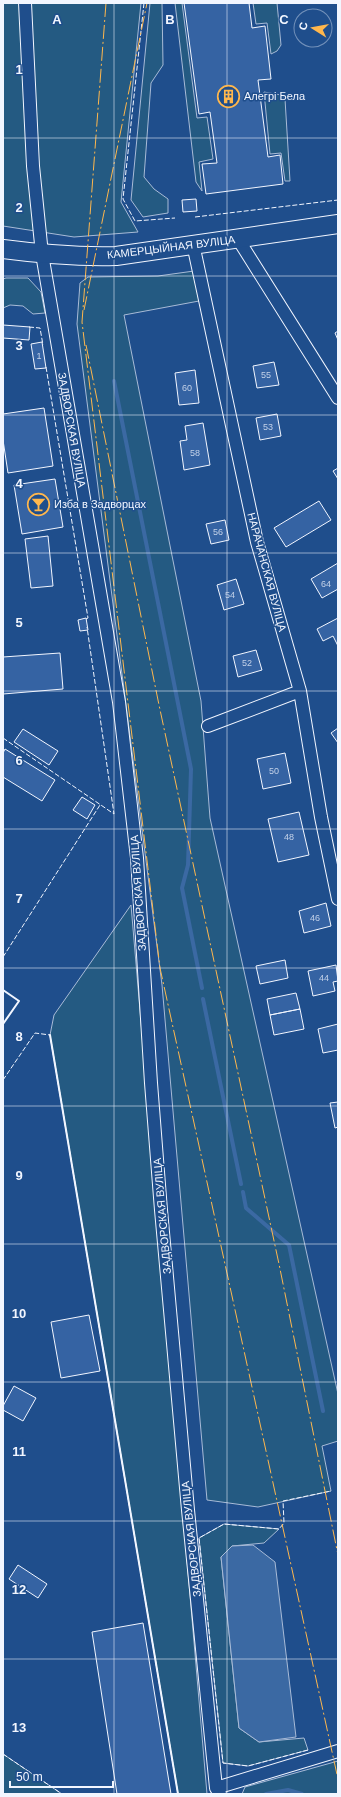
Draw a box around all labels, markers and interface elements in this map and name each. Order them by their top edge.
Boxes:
north arrow [293,8,333,48]
text: A [52,12,62,27]
text: B [165,12,175,27]
text: C [279,12,289,27]
text: С [297,21,310,31]
text: 1 [15,62,23,77]
building icon: Алегрі Бела [215,83,241,109]
place label: Алегрі Бела [244,90,306,102]
text: 2 [15,200,23,215]
street label: КАМЕРЦЫЙНАЯ ВУЛІЦА [106,233,236,261]
text: 3 [15,338,23,353]
house number: 1 [36,351,42,361]
house number: 55 [261,370,271,380]
street label: ЗАДВОРСКАЯ ВУЛІЦА [56,372,88,489]
house number: 60 [182,383,192,393]
house number: 53 [263,422,273,432]
house number: 58 [190,448,200,458]
text: 4 [15,476,23,491]
bar icon: Изба в Задворцах [25,491,51,517]
place label: Изба в Задворцах [54,498,147,510]
street label: НАРАЧАНСКАЯ ВУЛІЦА [245,511,289,634]
house number: 56 [213,527,223,537]
house number: 64 [321,579,331,589]
house number: 54 [225,590,235,600]
text: 5 [15,615,23,630]
house number: 52 [242,658,252,668]
text: 6 [15,753,23,768]
house number: 50 [269,766,279,776]
house number: 48 [284,832,294,842]
street label: ЗАДВОРСКАЯ ВУЛІЦА [128,834,148,952]
text: 7 [15,891,23,906]
house number: 46 [310,913,320,923]
house number: 44 [319,973,329,983]
text: 8 [15,1029,23,1044]
street label: ЗАДВОРСКАЯ ВУЛІЦА [151,1157,173,1275]
text: 9 [15,1168,23,1183]
text: 10 [12,1306,26,1321]
text: 11 [12,1444,26,1459]
street label: ЗАДВОРСКАЯ ВУЛІЦА [179,1480,203,1598]
text: 12 [12,1582,26,1597]
text: 13 [12,1720,26,1735]
scale bar [10,1763,113,1789]
text: 50 m [16,1770,43,1784]

